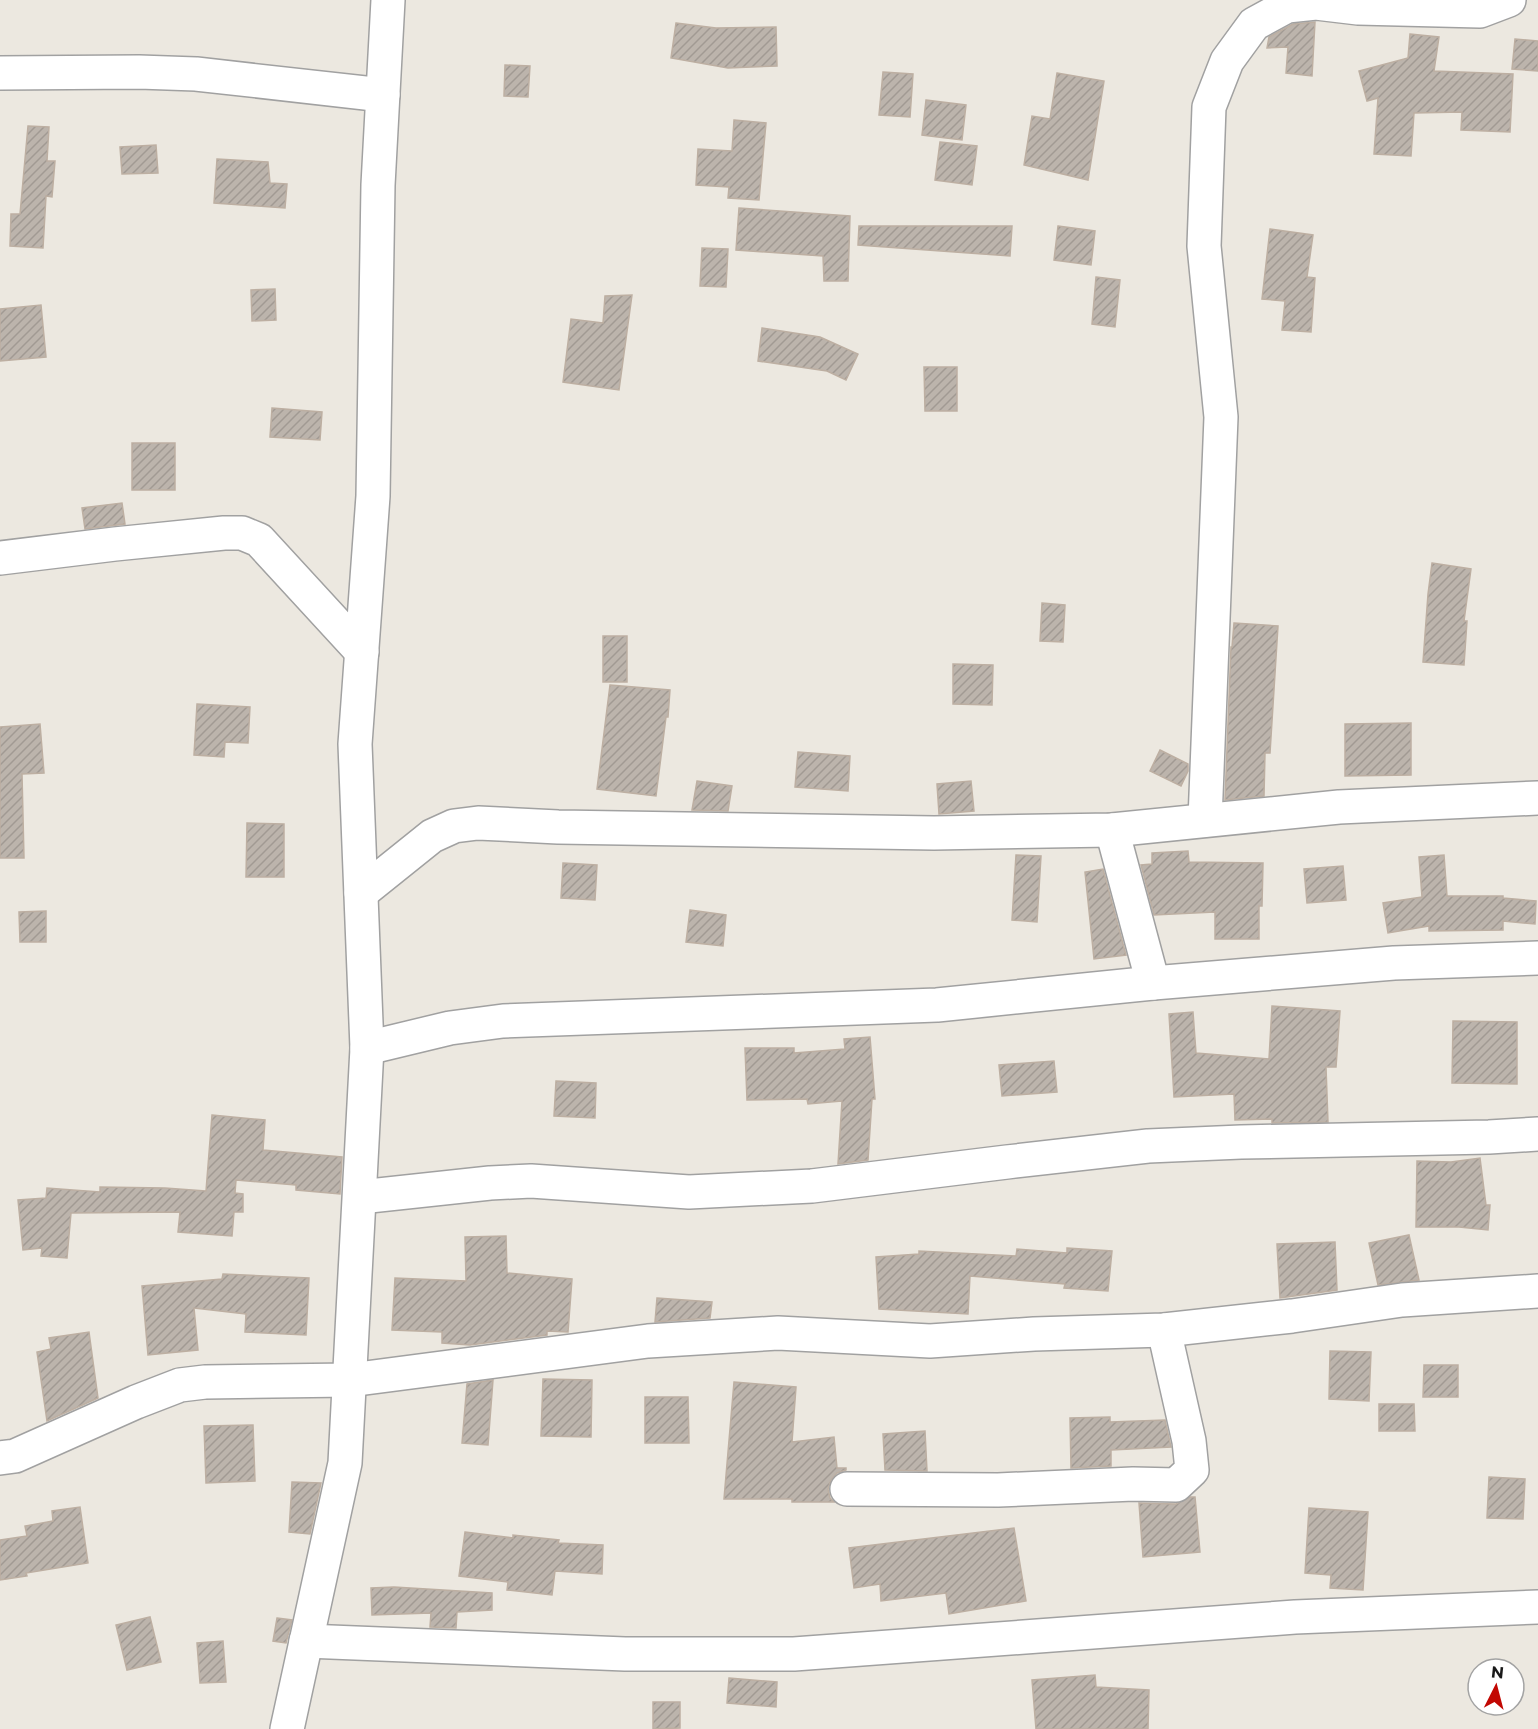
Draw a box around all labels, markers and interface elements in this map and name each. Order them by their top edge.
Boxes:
north arrow [1466,1657,1526,1717]
text: N [1490,1662,1505,1683]

